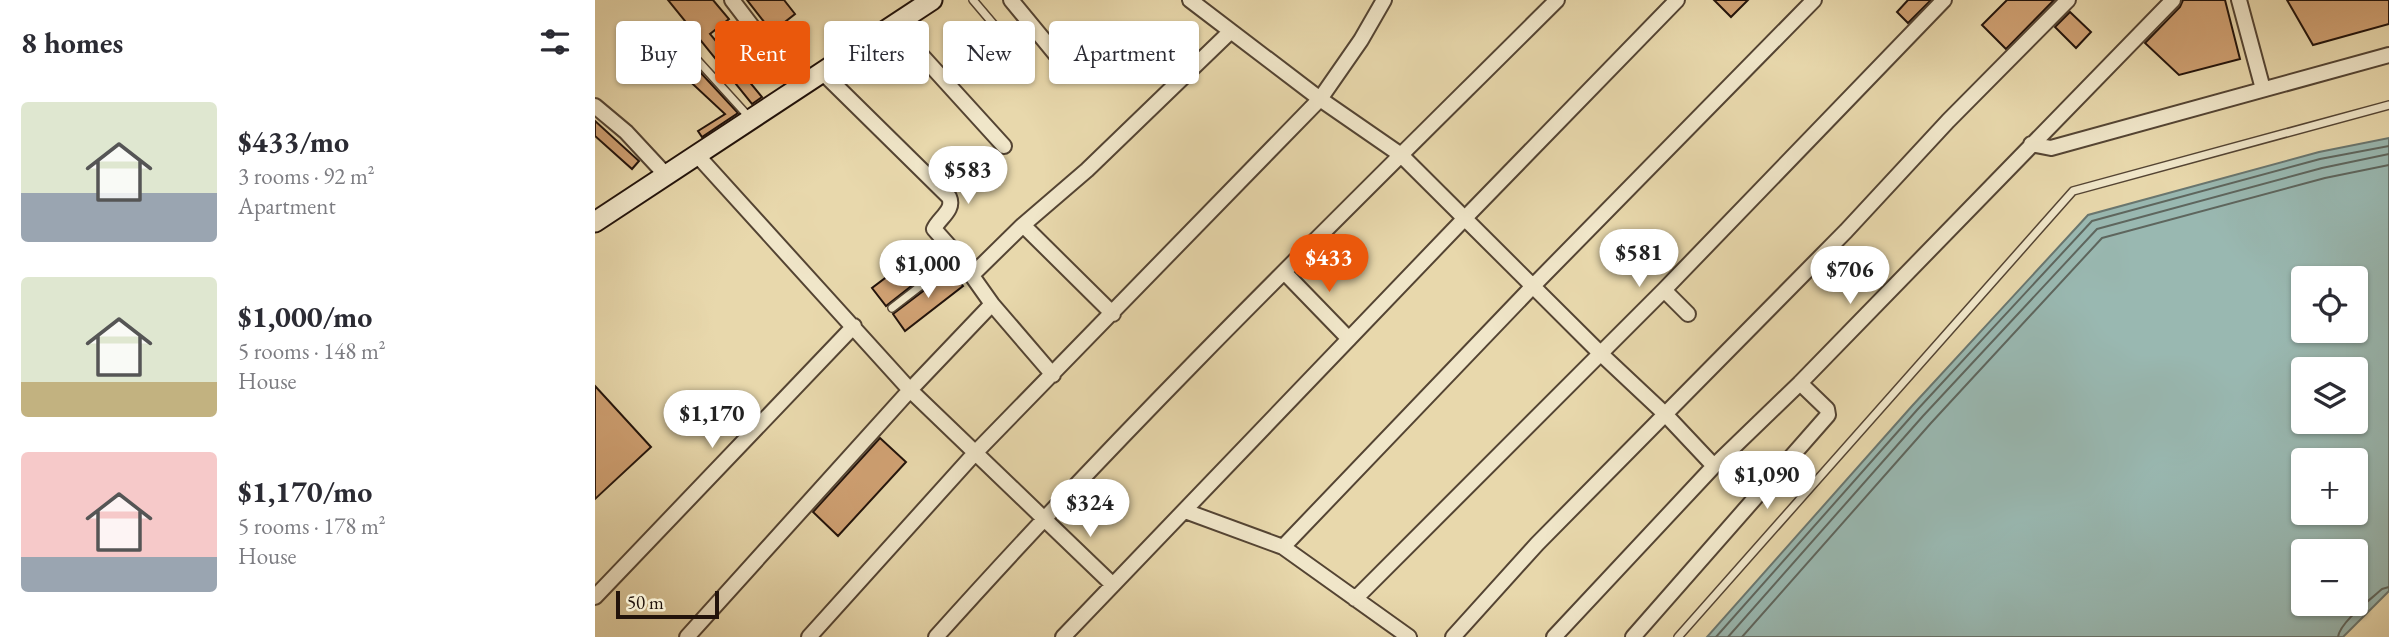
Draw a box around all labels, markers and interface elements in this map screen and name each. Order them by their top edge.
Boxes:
chip: Buy [616,21,701,84]
chip: Rent [715,21,810,84]
chip: Filters [824,21,929,84]
chip: New [943,21,1035,84]
chip: Apartment [1049,21,1199,84]
text: 8 homes [21,23,123,62]
icon: filters [536,23,574,61]
text: $433/mo [238,122,349,161]
icon: home [77,130,161,214]
pin: $583 [927,146,1009,206]
text: $583 [944,154,992,184]
text: 3 rooms · 92 m² [238,161,375,191]
text: Apartment [238,191,336,221]
pin: $581 [1598,230,1680,289]
pin: $433 [1288,234,1370,294]
text: $581 [1615,237,1663,267]
pin: $1,000 [871,240,985,300]
text: $433 [1305,242,1353,272]
pin: $706 [1809,246,1891,306]
text: $1,000 [896,248,960,278]
text: $706 [1826,254,1874,284]
map controls [2291,266,2368,616]
button: locate [2291,266,2368,343]
text: $1,000/mo [238,297,372,336]
icon: home [77,305,161,389]
text: 5 rooms · 148 m² [238,336,386,366]
button: layers [2291,357,2368,434]
text: House [238,366,297,396]
pin: $1,170 [655,391,769,450]
text: $1,170 [680,398,744,428]
button: + [2291,448,2368,525]
pin: $1,090 [1710,452,1824,511]
text: $1,090 [1735,459,1799,489]
text: $1,170/mo [238,472,372,511]
icon: home [77,480,161,564]
pin: $324 [1049,480,1131,539]
text: $324 [1066,487,1114,517]
text: 5 rooms · 178 m² [238,511,386,541]
button: − [2291,539,2368,616]
text: House [238,541,297,571]
scale bar [616,588,719,620]
text: 50 m [627,590,664,615]

